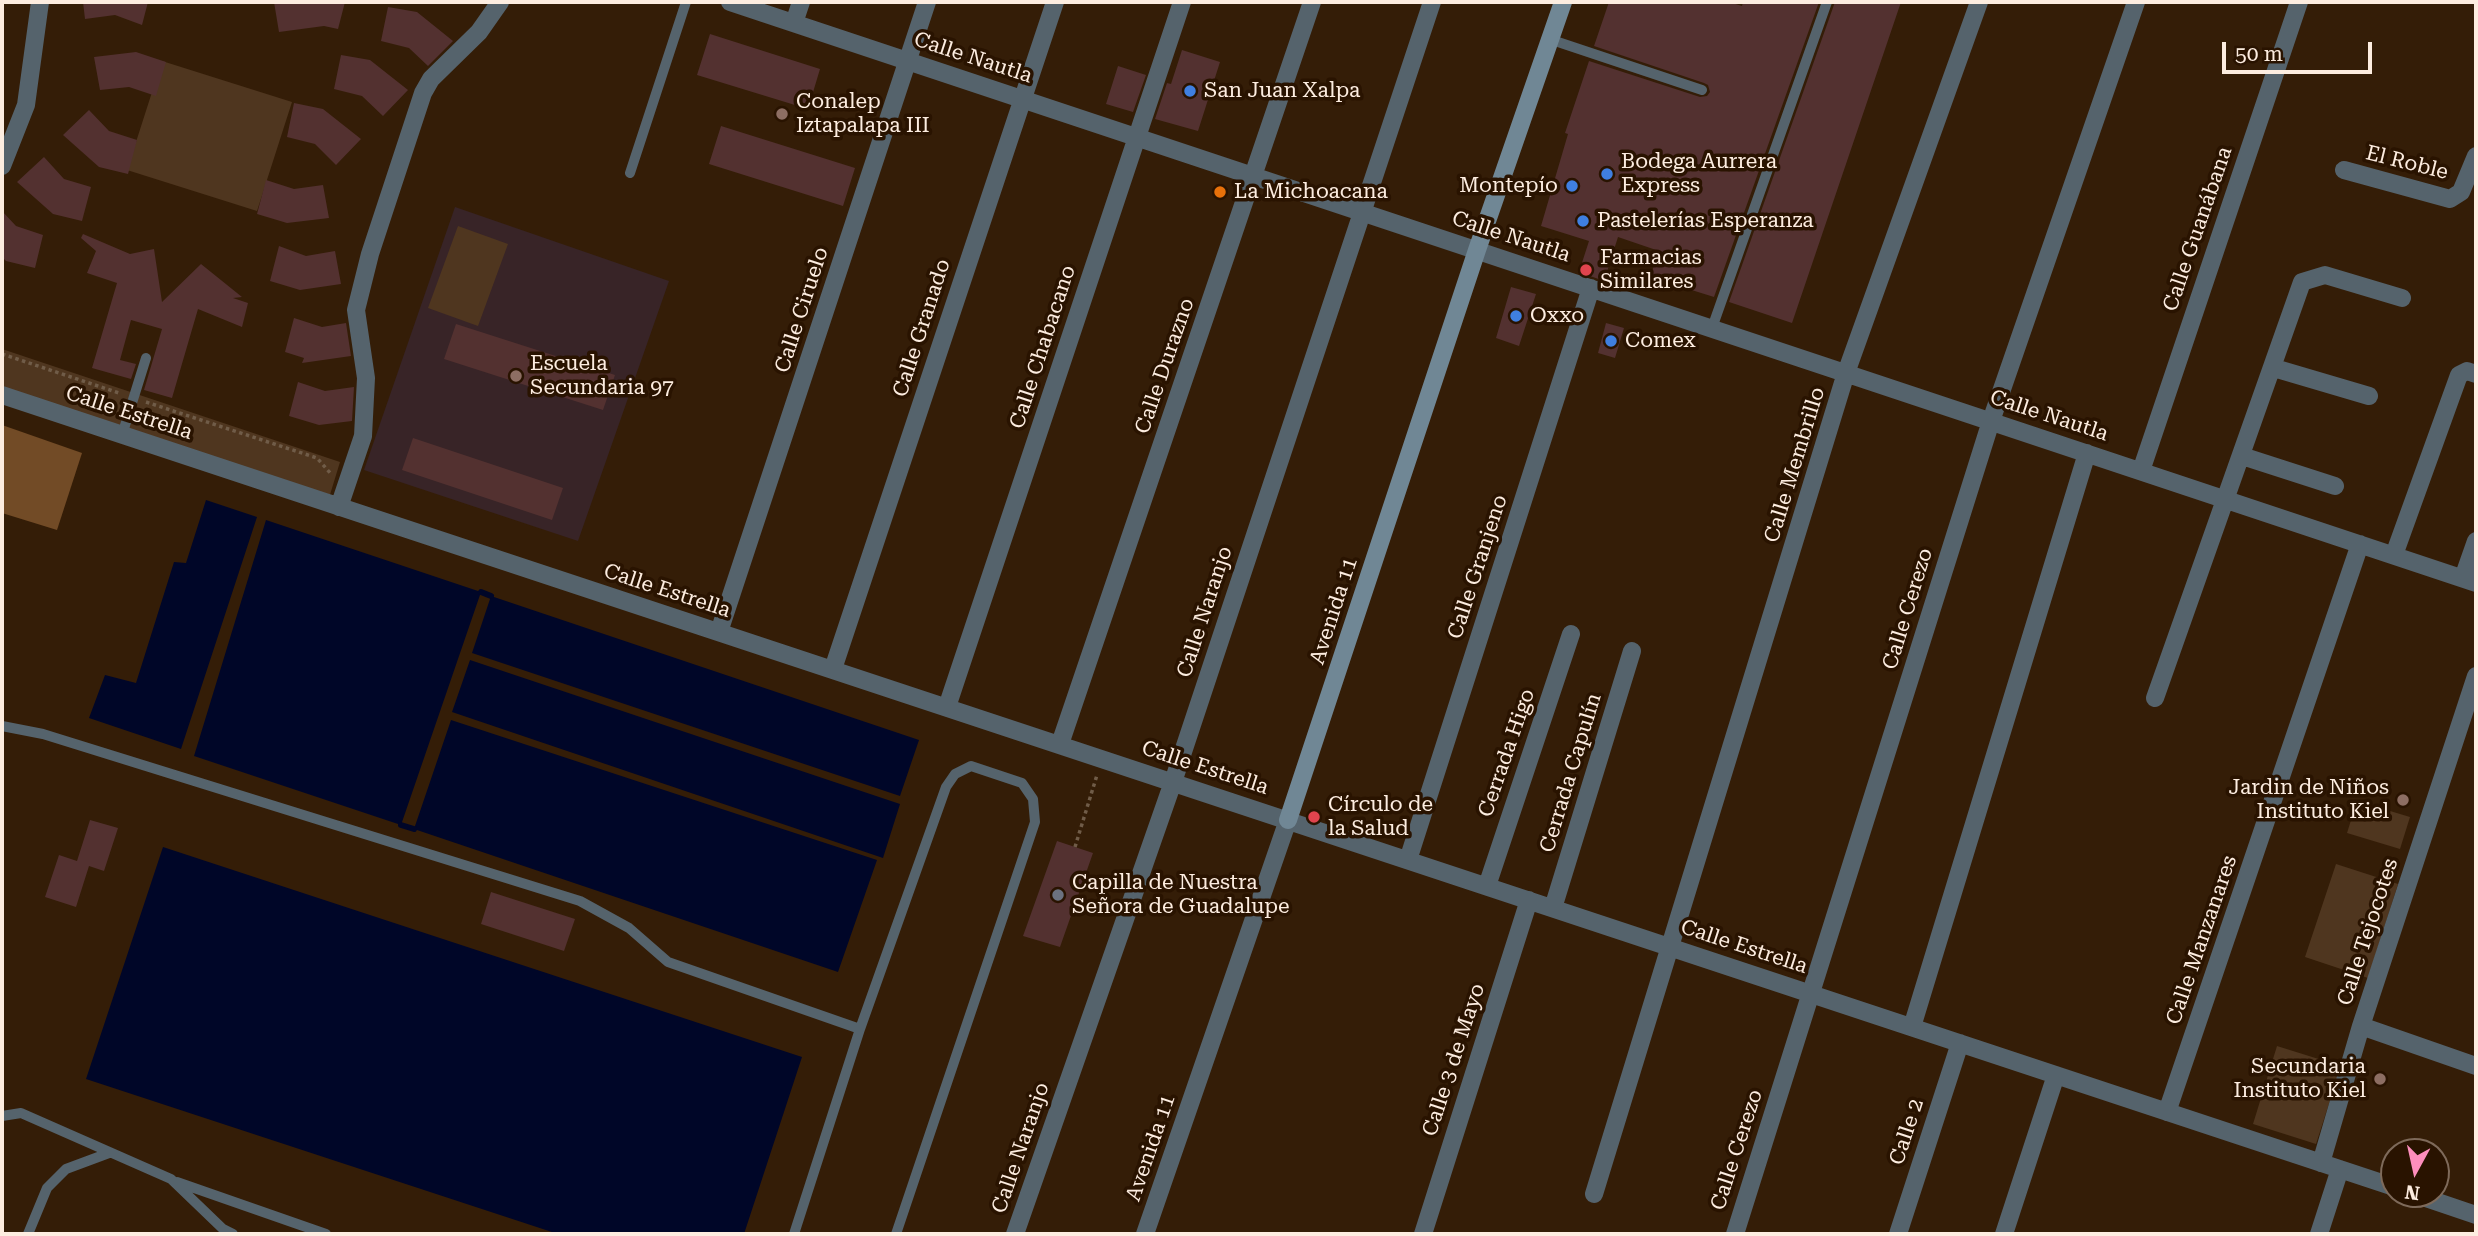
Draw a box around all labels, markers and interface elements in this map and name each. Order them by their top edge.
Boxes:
street label: Calle Nautla [911,27,1035,89]
scale bar [2226,28,2376,72]
text: 50 m [2235,42,2283,66]
place label: San Juan Xalpa [1204,78,1360,104]
marker: San Juan Xalpa [1182,83,1198,99]
place label: Conalep Iztapalapa III [796,89,930,139]
marker: Conalep Iztapalapa III [774,106,790,122]
street label: El Roble [2363,141,2451,185]
street label: Calle Guanábana [2158,143,2238,315]
place label: Bodega Aurrera Express [1621,149,1777,199]
marker: Bodega Aurrera Express [1599,166,1615,182]
place label: Montepío [1459,173,1558,199]
marker: Montepío [1564,178,1580,194]
place label: La Michoacana [1234,179,1388,205]
marker: La Michoacana [1212,184,1228,200]
street label: Calle Nautla [1449,206,1573,268]
place label: Pastelerías Esperanza [1597,208,1814,234]
marker: Pastelerías Esperanza [1575,213,1591,229]
street label: Calle Ciruelo [770,244,834,376]
place label: Farmacias Similares [1600,245,1702,295]
street label: Calle Granado [888,256,956,400]
street label: Calle Chabacano [1005,262,1081,432]
marker: Farmacias Similares [1578,262,1594,278]
street label: Calle Durazno [1130,295,1200,437]
place label: Oxxo [1530,303,1584,329]
marker: Oxxo [1508,308,1524,324]
place label: Comex [1625,328,1696,354]
marker: Comex [1603,333,1619,349]
place label: Escuela Secundaria 97 [530,351,674,401]
marker: Escuela Secundaria 97 [508,368,524,384]
street label: Calle Estrella [62,381,196,445]
street label: Calle Membrillo [1759,384,1831,546]
street label: Calle Nautla [1987,385,2111,447]
street label: Calle Granjeno [1443,492,1513,642]
street label: Calle Naranjo [1172,543,1238,681]
street label: Calle Cerezo [1878,545,1938,673]
street label: Avenida 11 [1305,554,1363,668]
street label: Calle Estrella [600,559,734,623]
street label: Cerrada Higo [1473,686,1541,820]
street label: Cerrada Capulín [1535,690,1607,856]
street label: Calle Estrella [1138,736,1272,800]
place label: Jardin de Niños Instituto Kiel [2229,775,2389,825]
place label: Círculo de la Salud [1328,792,1433,842]
marker: Jardin de Niños Instituto Kiel [2395,792,2411,808]
marker: Círculo de la Salud [1306,809,1322,825]
street label: Calle Manzanares [2161,852,2243,1028]
street label: Calle Tejocotes [2332,855,2404,1009]
place label: Capilla de Nuestra Señora de Guadalupe [1072,870,1290,920]
marker: Capilla de Nuestra Señora de Guadalupe [1050,887,1066,903]
street label: Calle Estrella [1677,915,1811,979]
street label: Calle 3 de Mayo [1417,980,1491,1140]
place label: Secundaria Instituto Kiel [2234,1054,2366,1104]
marker: Secundaria Instituto Kiel [2372,1071,2388,1087]
street label: Calle Naranjo [987,1079,1055,1217]
street label: Calle Cerezo [1706,1086,1768,1214]
street label: Avenida 11 [1121,1091,1181,1205]
street label: Calle 2 [1885,1096,1929,1168]
north arrow [2380,1138,2450,1208]
text: N [2403,1180,2421,1205]

